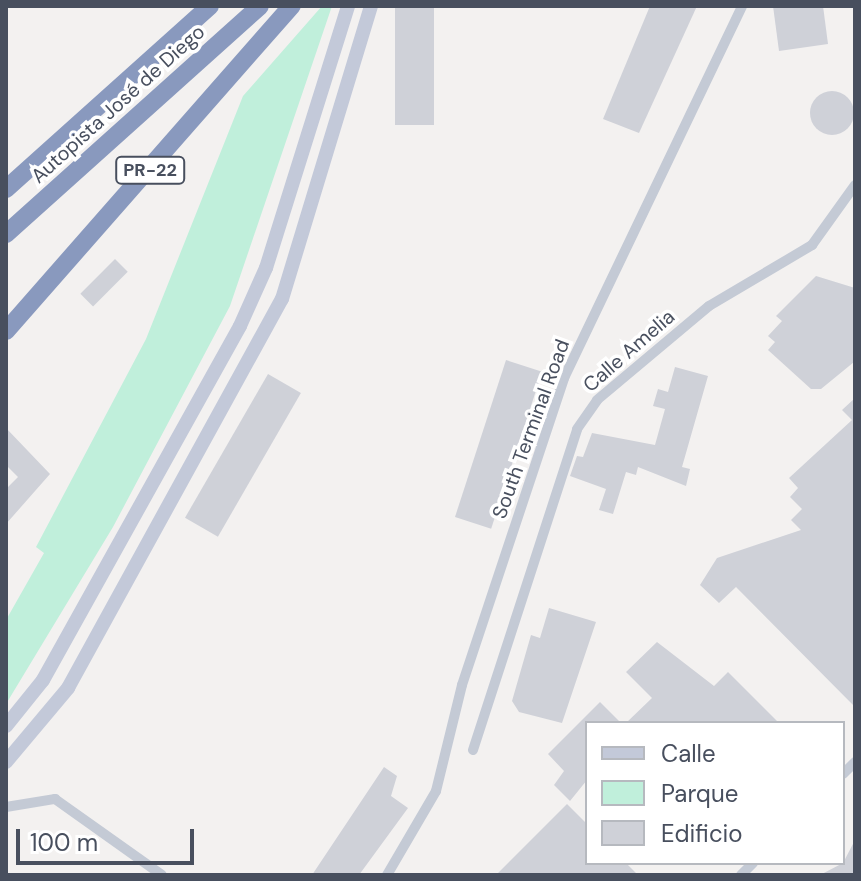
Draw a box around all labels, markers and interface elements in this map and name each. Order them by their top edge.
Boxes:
street label: Autopista José de Diego [26,20,210,188]
road number: PR-22 [114,156,186,184]
street label: Calle Amelia [578,305,680,397]
street label: South Terminal Road [487,336,575,522]
legend [585,721,845,865]
text: Calle [661,738,716,769]
text: Parque [661,778,738,809]
scale bar [20,813,198,863]
text: Edificio [661,818,743,849]
text: 100 m [30,827,98,858]

